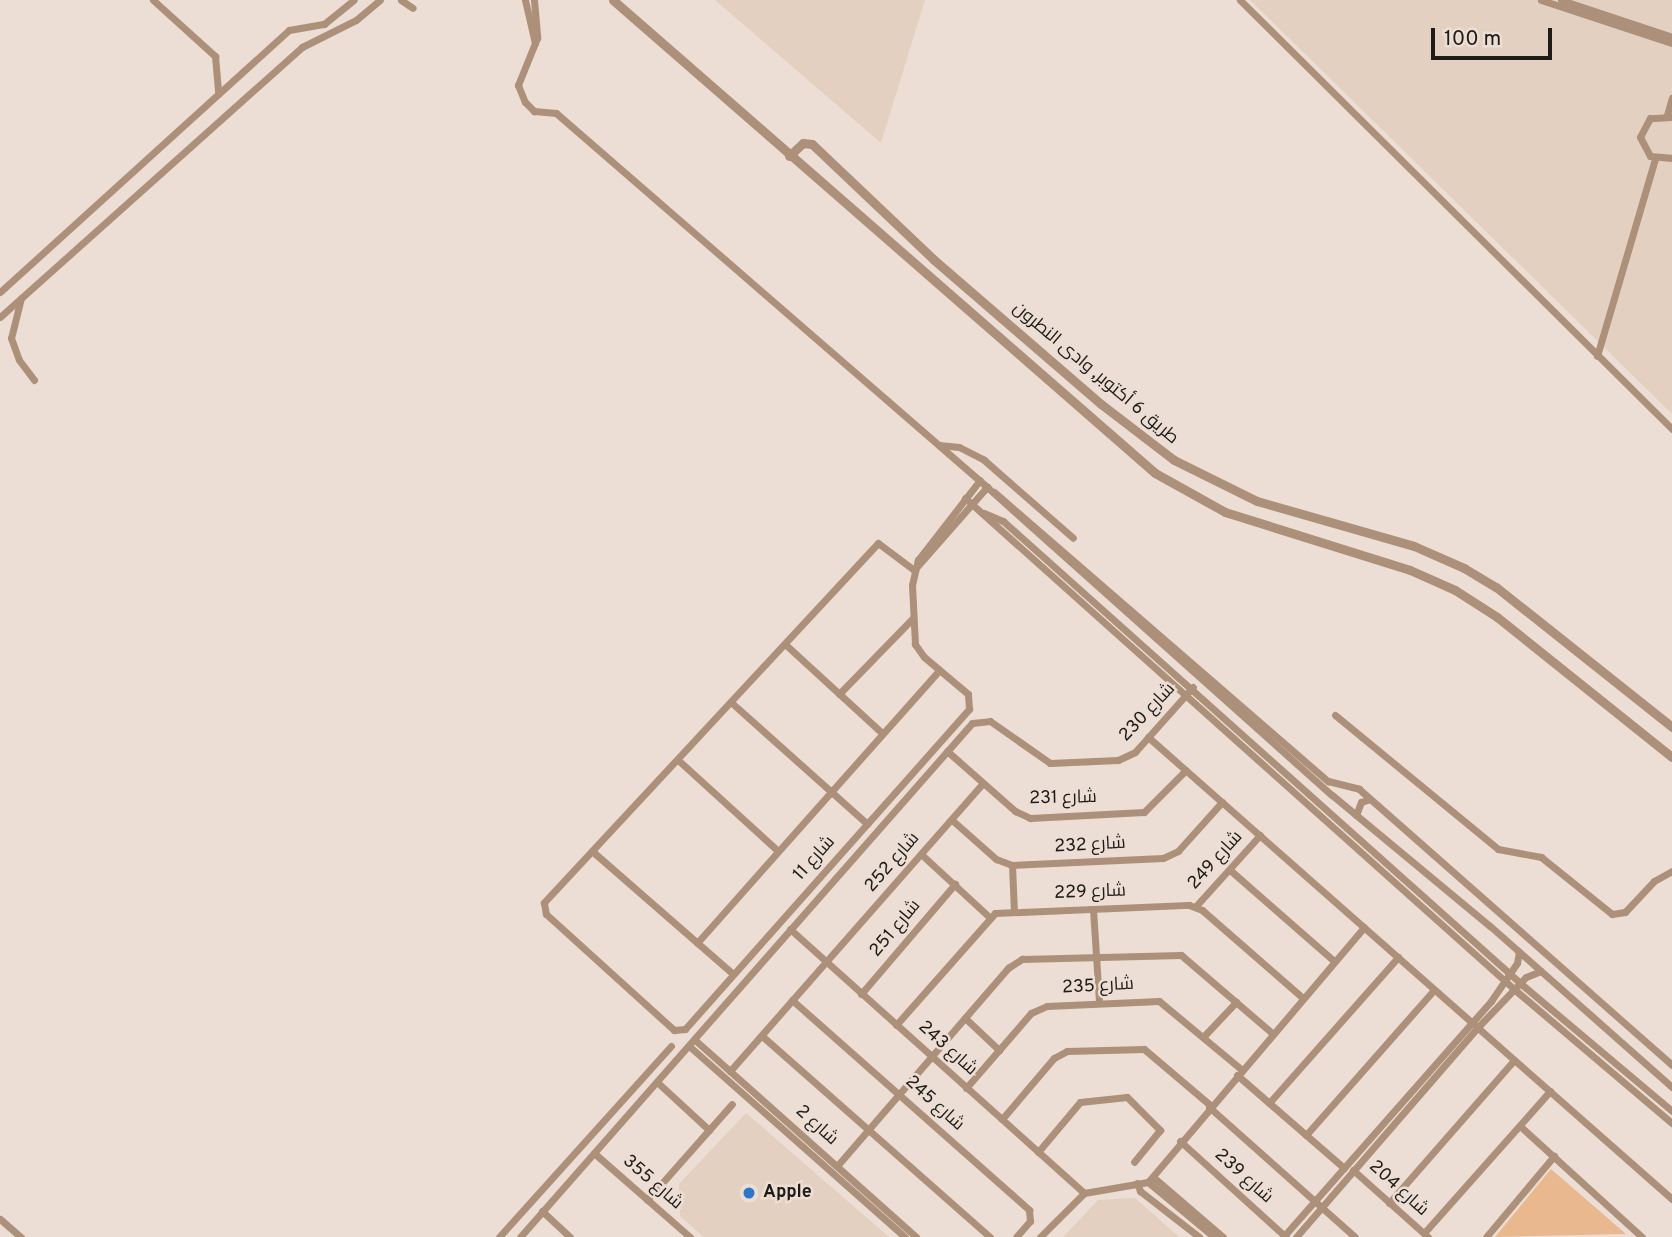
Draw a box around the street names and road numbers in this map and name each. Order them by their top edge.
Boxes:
street label: طريق 6 أكتوبر, وادى النطرون [1008,298,1182,450]
street label: شارع 230 [1115,679,1181,747]
street label: شارع 231 [1029,788,1097,810]
street label: شارع 249 [1184,827,1248,895]
street label: شارع 252 [861,829,925,897]
street label: شارع 11 [789,832,841,886]
street label: شارع 232 [1054,833,1126,859]
street label: شارع 229 [1054,881,1126,905]
street label: شارع 251 [866,896,926,962]
street label: شارع 235 [1061,974,1135,1000]
street label: شارع 243 [913,1017,981,1081]
street label: شارع 245 [900,1072,968,1136]
street label: شارع 2 [790,1101,842,1151]
street label: شارع 239 [1209,1145,1277,1209]
street label: شارع 355 [618,1151,686,1215]
street label: شارع 204 [1364,1157,1432,1221]

